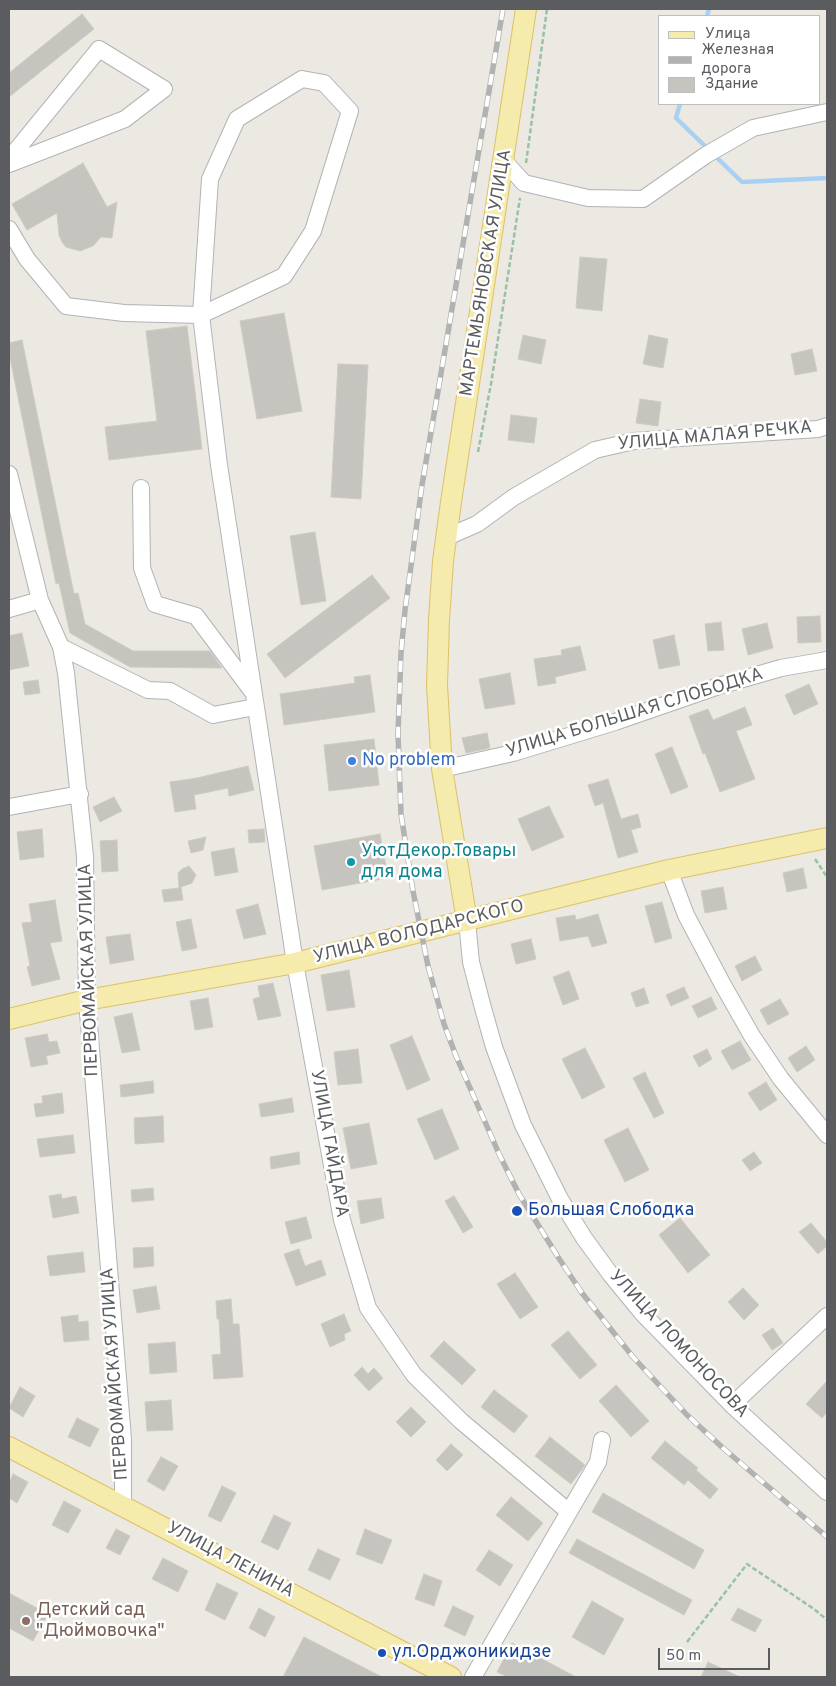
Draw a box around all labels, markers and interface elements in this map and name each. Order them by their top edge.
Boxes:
legend [658,15,821,105]
text: Улица [705,25,750,44]
text: Железная дорога [702,41,774,79]
text: Здание [705,75,758,94]
street label: МАРТЕМЬЯНОВСКАЯ УЛИЦА [457,148,517,398]
street label: УЛИЦА МАЛАЯ РЕЧКА [617,418,813,456]
street label: УЛИЦА БОЛЬШАЯ СЛОБОДКА [504,665,766,763]
place label: No problem [362,750,456,772]
marker: No problem [346,755,358,767]
place label: УютДекор.Товары для дома [361,841,516,884]
marker: УютДекор.Товары для дома [345,856,357,868]
street label: ПЕРВОМАЙСКАЯ УЛИЦА [75,863,105,1077]
street label: УЛИЦА ВОЛОДАРСКОГО [312,896,526,970]
street label: УЛИЦА ГАЙДАРА [304,1068,352,1220]
place label: Большая Слободка [528,1200,694,1222]
marker: Большая Слободка [510,1204,524,1218]
street label: ПЕРВОМАЙСКАЯ УЛИЦА [98,1267,134,1481]
street label: УЛИЦА ЛОМОНОСОВА [604,1267,752,1423]
street label: УЛИЦА ЛЕНИНА [163,1518,297,1604]
place label: Детский сад "Дюймовочка" [36,1600,165,1642]
marker: Детский сад "Дюймовочка" [20,1615,32,1627]
scale bar [661,1638,774,1670]
place label: ул.Орджоникидзе [392,1642,551,1664]
marker: ул.Орджоникидзе [376,1647,388,1659]
text: 50 m [666,1647,701,1666]

